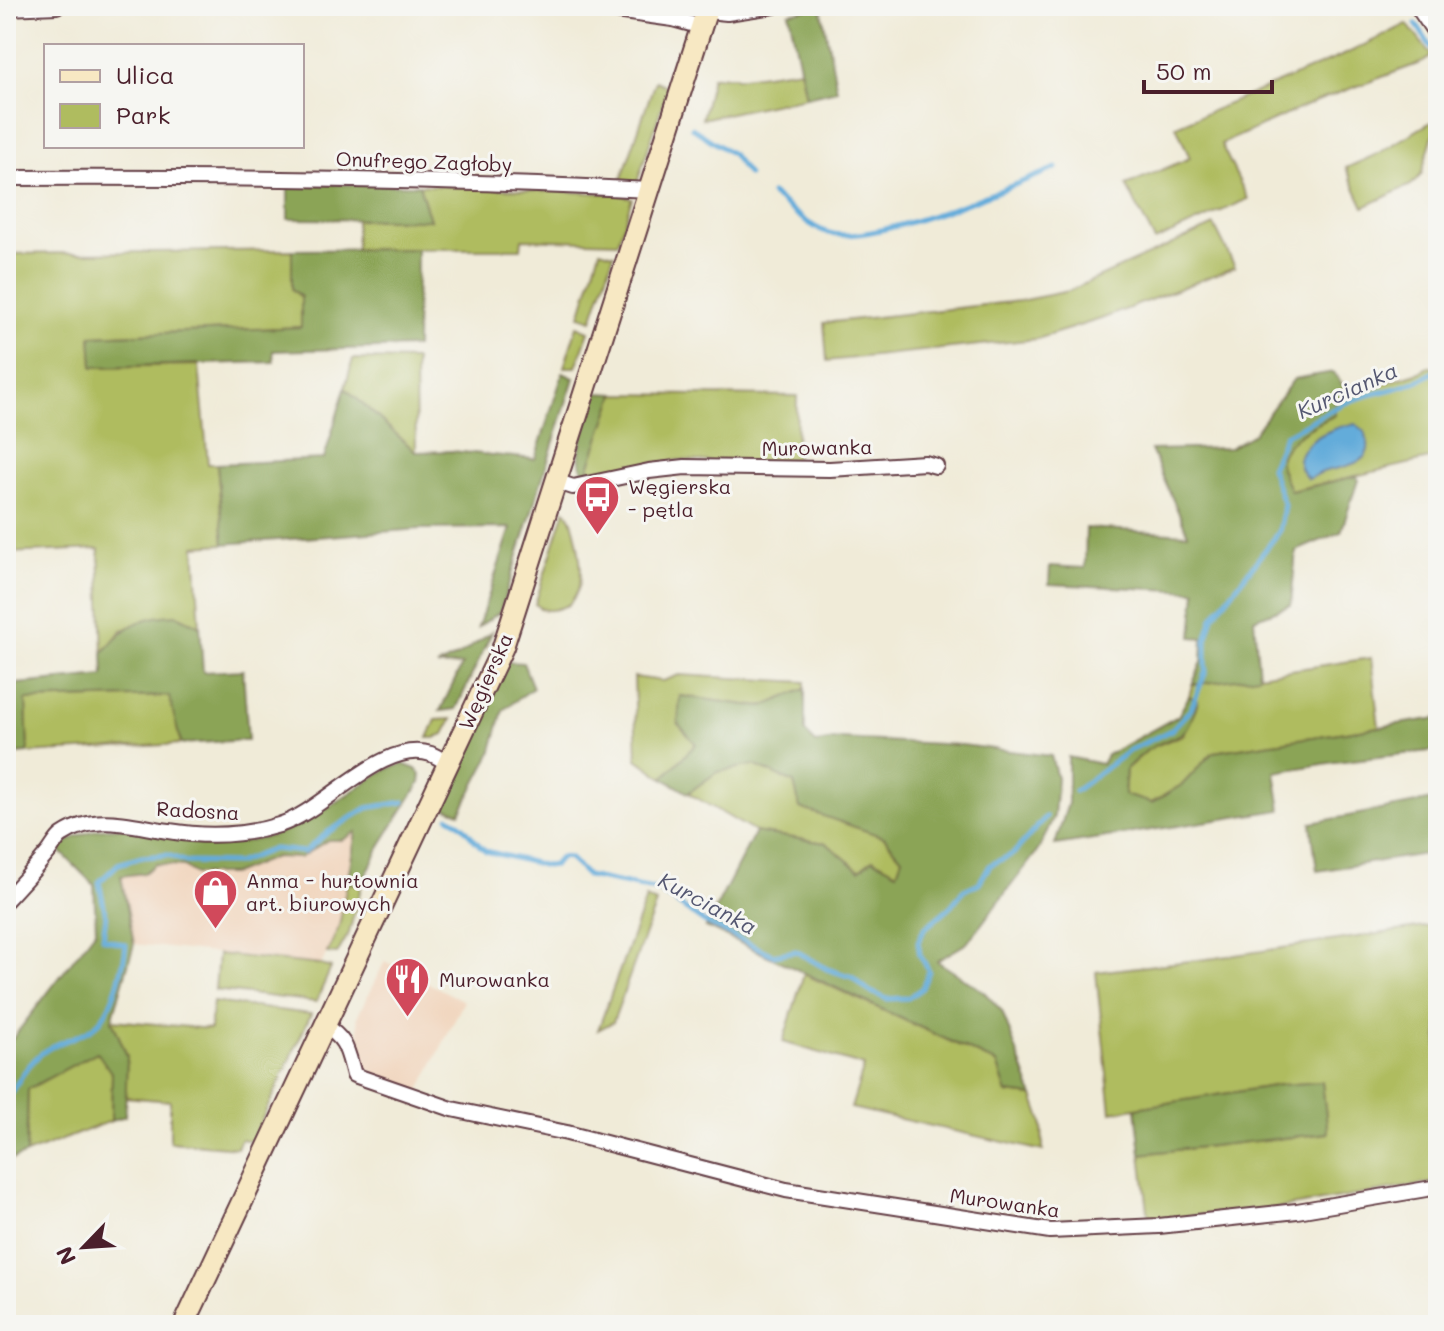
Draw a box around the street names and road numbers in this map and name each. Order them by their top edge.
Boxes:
street label: Onufrego Zagłoby [335,145,513,177]
street label: Murowanka [761,433,873,461]
street label: Węgierska [452,629,518,733]
street label: Radosna [156,795,240,825]
street label: Murowanka [948,1181,1062,1223]

